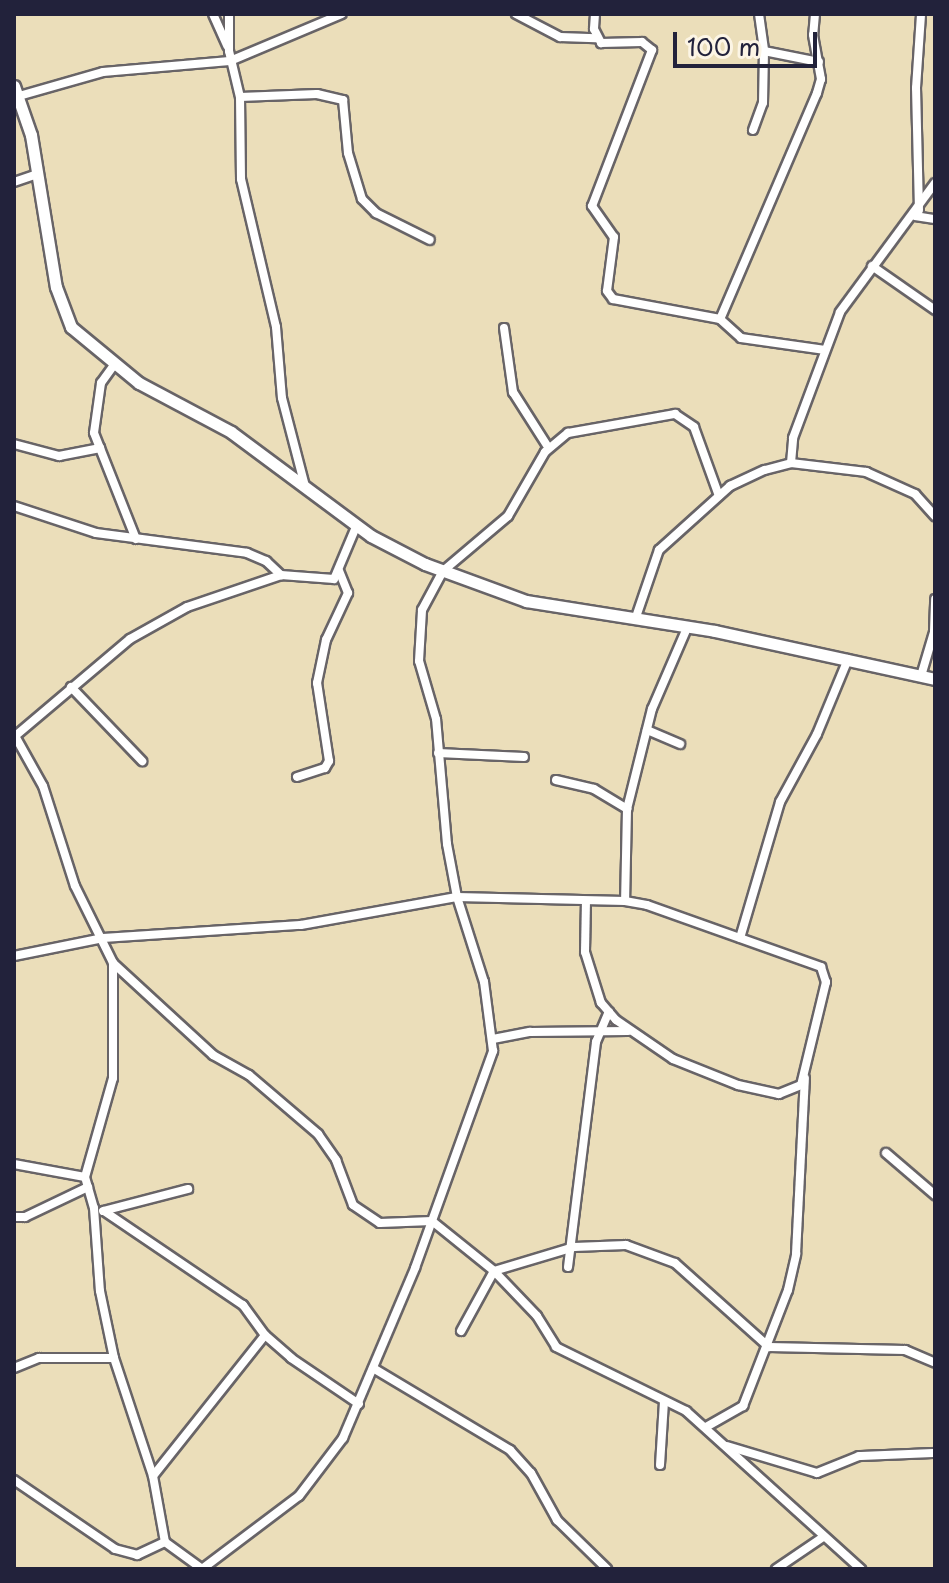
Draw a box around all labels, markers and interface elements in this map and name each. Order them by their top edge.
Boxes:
scale bar [677,16,821,66]
text: 100 m [687,28,760,64]

